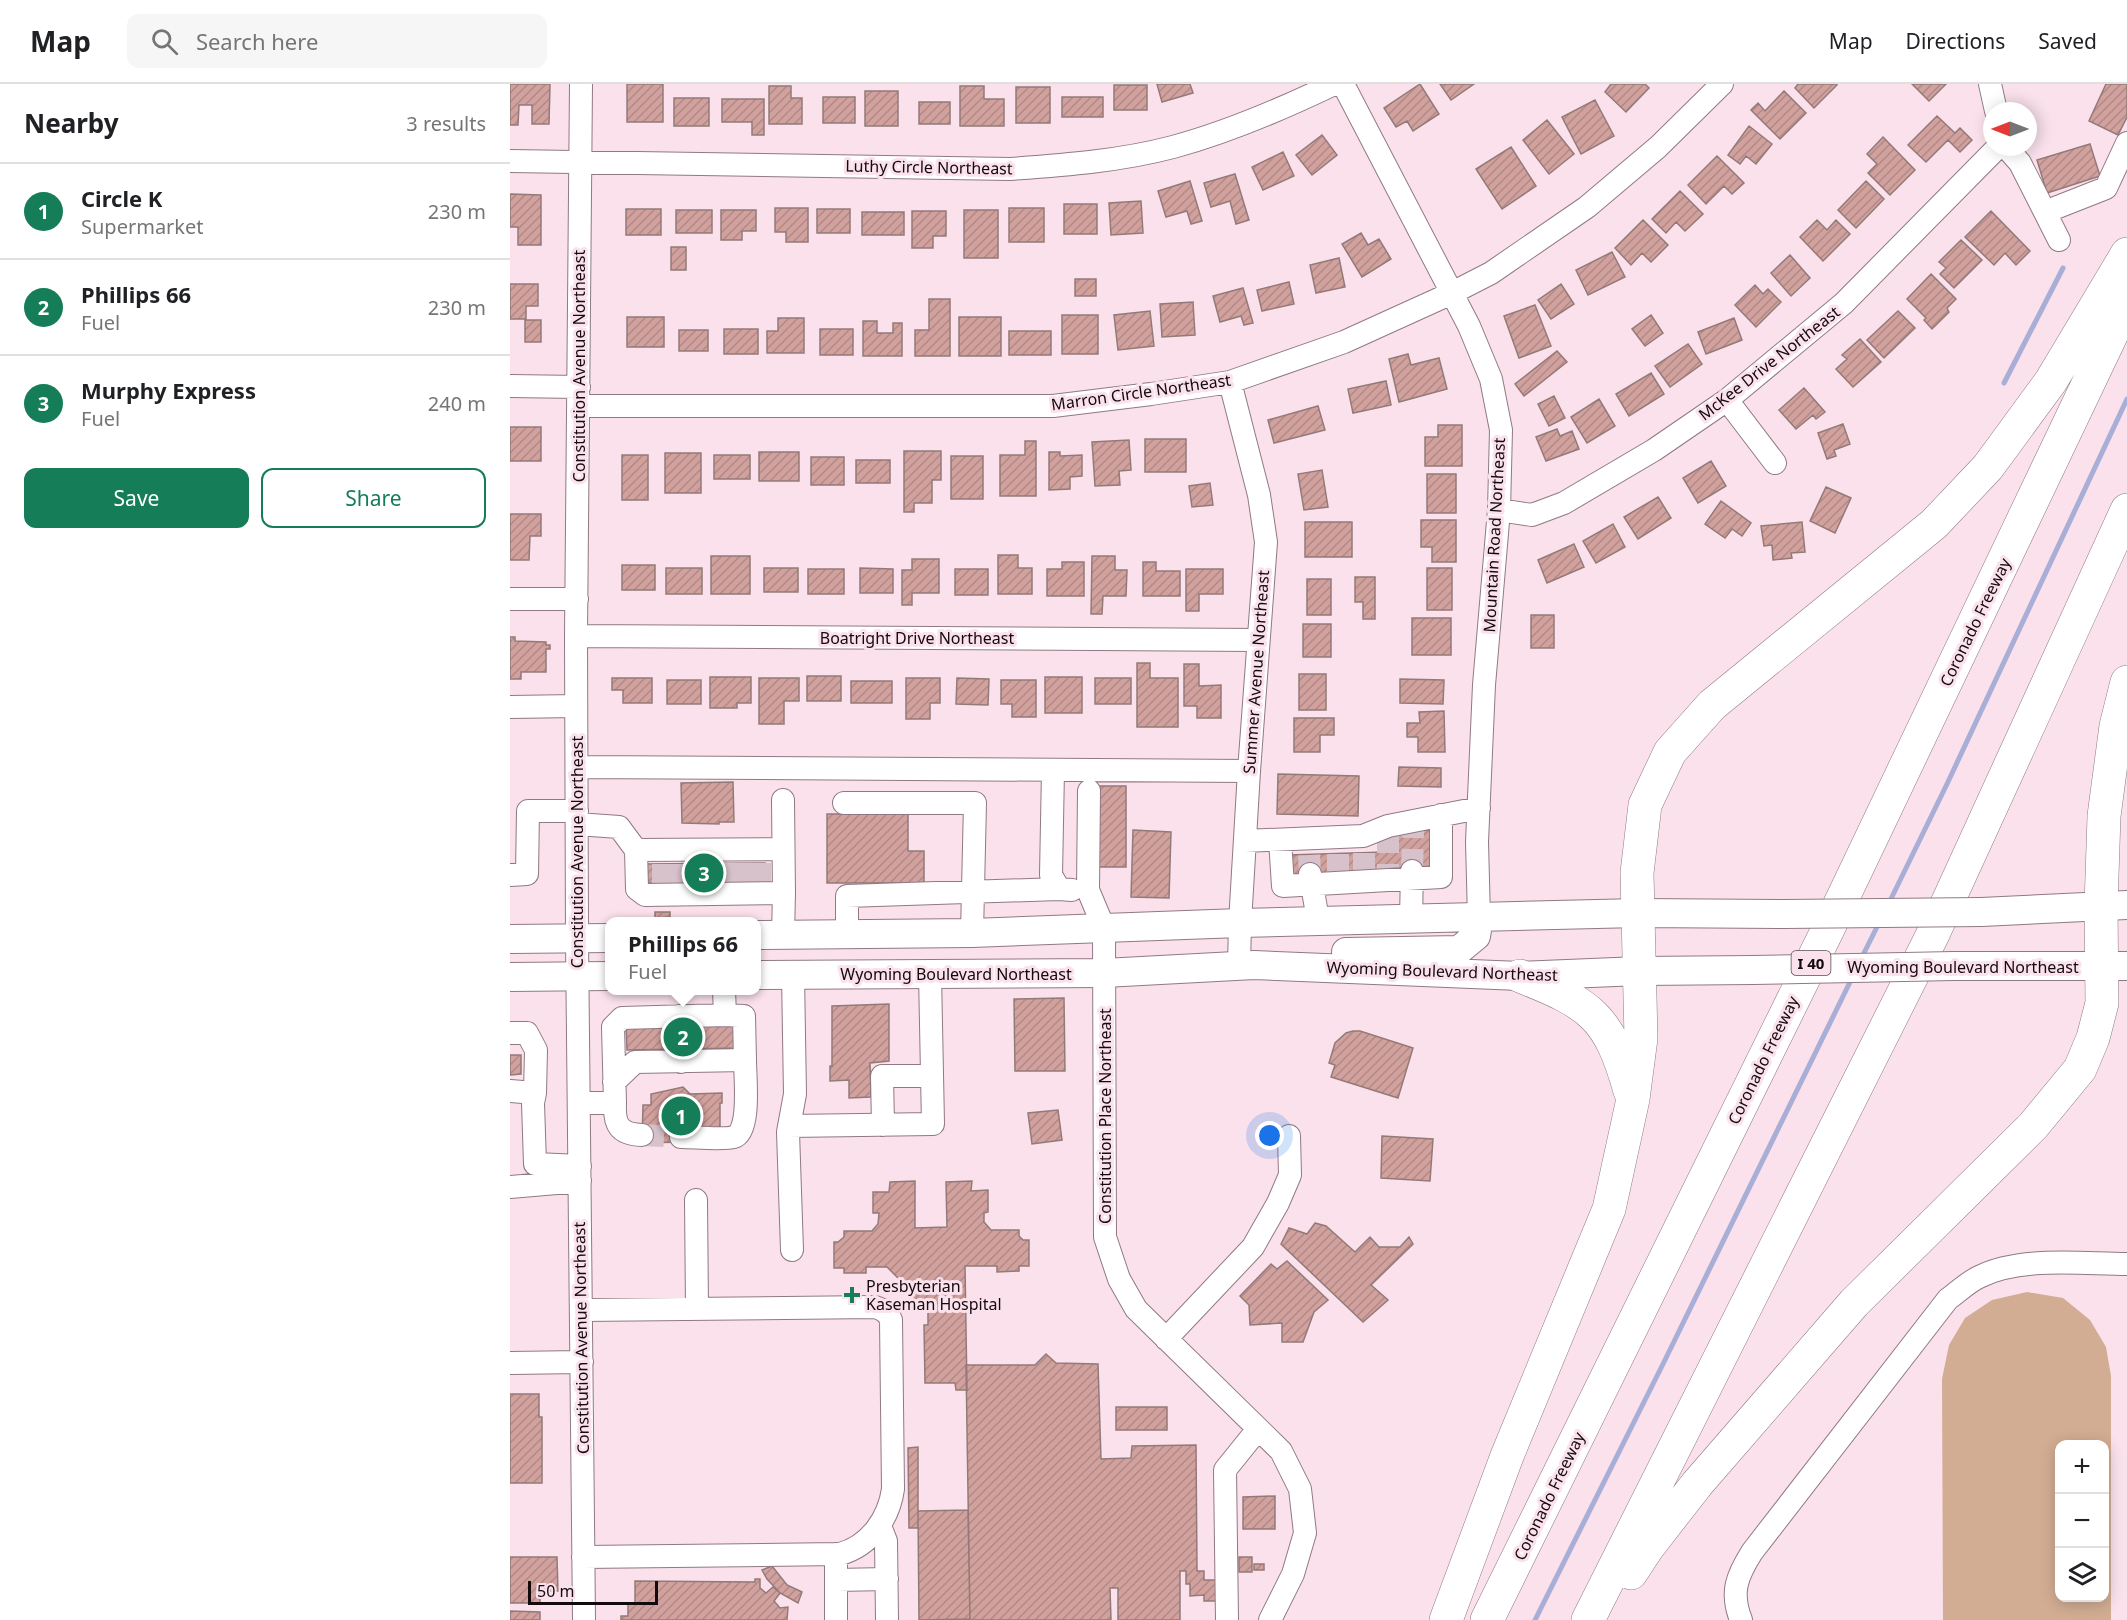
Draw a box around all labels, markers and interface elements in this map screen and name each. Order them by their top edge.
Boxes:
search box [127,14,547,68]
text: Map [30,22,91,60]
icon: search [148,25,181,58]
text: Search here [196,26,318,56]
text: Map [1829,27,1873,55]
text: Directions [1906,27,2005,55]
text: Saved [2038,27,2097,55]
north arrow [1983,102,2037,156]
text: Nearby [24,105,119,141]
text: 3 results [406,110,486,137]
street label: Luthy Circle Northeast [845,155,1013,179]
text: Circle K [81,183,162,213]
text: 1 [38,198,49,225]
text: 230 m [428,198,486,225]
text: Supermarket [81,213,204,240]
street label: Constitution Avenue Northeast [568,250,590,482]
text: Phillips 66 [81,279,191,309]
text: 2 [38,294,49,321]
text: 230 m [428,294,486,321]
street label: McKee Drive Northeast [1694,301,1844,425]
text: Fuel [81,309,120,336]
street label: Marron Circle Northeast [1050,368,1232,416]
text: Murphy Express [81,375,256,405]
text: 3 [38,390,49,417]
text: 240 m [428,390,486,417]
text: Fuel [81,405,120,432]
street label: Mountain Road Northeast [1478,437,1510,633]
button: Save [24,468,249,528]
button: Share [261,468,486,528]
street label: Coronado Freeway [1934,553,2016,690]
street label: Summer Avenue Northeast [1238,569,1274,775]
street label: Boatright Drive Northeast [820,627,1014,649]
street label: Constitution Avenue Northeast [566,736,588,968]
pin: 3 [684,850,724,896]
popup [605,917,761,995]
text: Phillips 66 [628,928,738,958]
road number: I 40 [1792,951,1830,975]
street label: Wyoming Boulevard Northeast [1326,956,1558,986]
street label: Wyoming Boulevard Northeast [1847,956,2079,978]
text: Fuel [628,958,667,985]
street label: Wyoming Boulevard Northeast [840,963,1072,985]
street label: Coronado Freeway [1722,991,1804,1128]
street label: Constitution Place Northeast [1094,1008,1116,1224]
pin: 2 [664,1014,702,1060]
pin: 1 [662,1094,700,1138]
your location [1255,1121,1284,1150]
street label: Constitution Avenue Northeast [568,1221,594,1454]
place label: Presbyterian Kaseman Hospital [866,1275,1002,1315]
marker: Presbyterian Kaseman Hospital [843,1286,861,1304]
street label: Coronado Freeway [1508,1427,1590,1564]
map controls [2055,1440,2109,1602]
button: + [2055,1440,2109,1494]
button: − [2055,1494,2109,1548]
button: layers [2055,1548,2109,1602]
scale bar [528,1578,658,1606]
text: 50 m [537,1580,574,1602]

